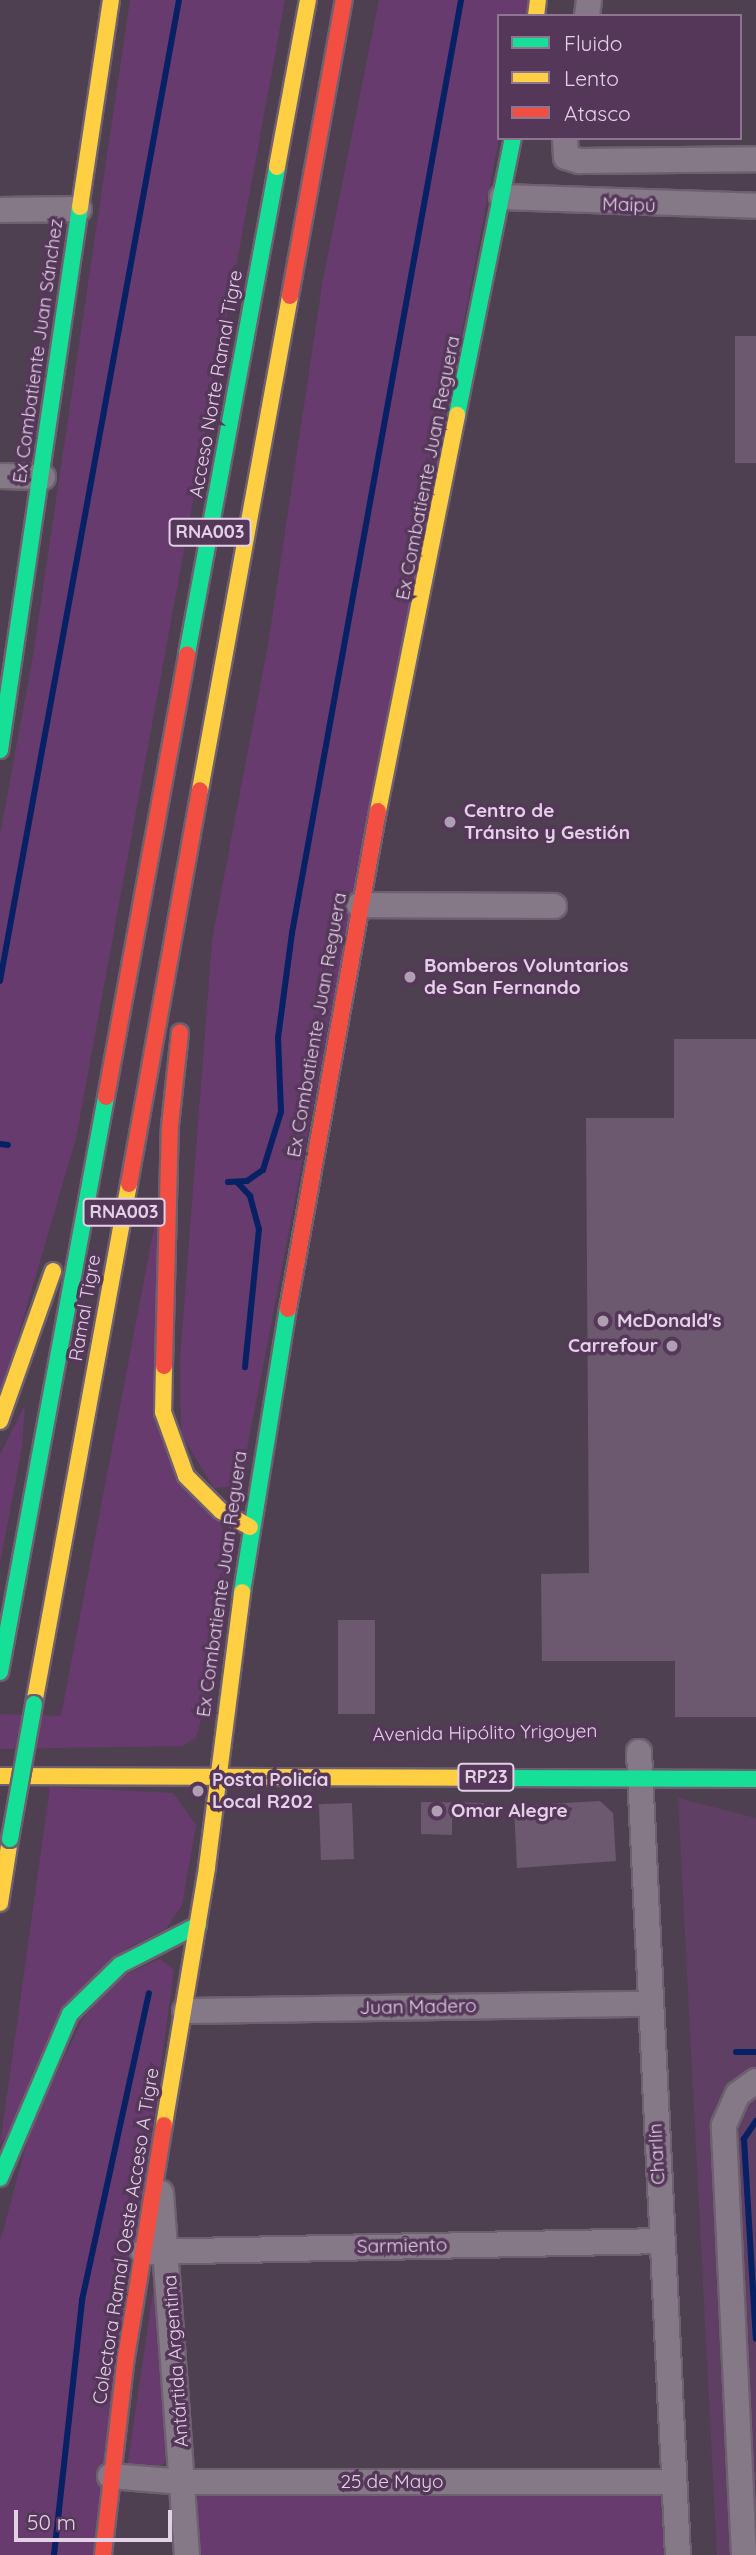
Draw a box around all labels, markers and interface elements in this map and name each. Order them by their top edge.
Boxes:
legend [497,14,742,140]
text: Fluido [564,30,622,56]
text: Lento [564,65,619,91]
text: Atasco [564,100,631,126]
street label: Maipú [602,193,656,217]
street label: Ex Combatiente Juan Sánchez [8,217,68,485]
street label: Acceso Norte Ramal Tigre [185,268,247,500]
street label: Ex Combatiente Juan Reguera [391,334,465,602]
road number: RNA003 [168,518,252,546]
place label: Centro de Tránsito y Gestión [464,800,630,844]
marker: Centro de Tránsito y Gestión [442,814,458,830]
street label: Ex Combatiente Juan Reguera [282,891,352,1159]
place label: Bomberos Voluntarios de San Fernando [424,955,628,999]
marker: Bomberos Voluntarios de San Fernando [402,969,418,985]
road number: RNA003 [82,1198,166,1226]
street label: Ramal Tigre [64,1253,106,1363]
place label: McDonald's [617,1310,721,1332]
marker: McDonald's [595,1313,611,1329]
place label: Carrefour [568,1335,658,1357]
marker: Carrefour [664,1338,680,1354]
street label: Ex Combatiente Juan Reguera [192,1450,252,1718]
street label: Avenida Hipólito Yrigoyen [372,1720,598,1746]
road number: RP23 [456,1762,516,1792]
place label: Posta Policía Local R202 [212,1769,328,1813]
marker: Posta Policía Local R202 [190,1783,206,1799]
place label: Omar Alegre [451,1800,568,1822]
marker: Omar Alegre [429,1803,445,1819]
street label: Juan Madero [359,1995,477,2019]
street label: Colectora Ramal Oeste Acceso A Tigre [88,2066,164,2406]
street label: Charlín [644,2123,670,2185]
street label: Sarmiento [357,2234,447,2258]
street label: Antártida Argentina [159,2274,193,2448]
street label: 25 de Mayo [341,2471,443,2493]
scale bar [18,2496,175,2540]
text: 50 m [27,2509,76,2535]

